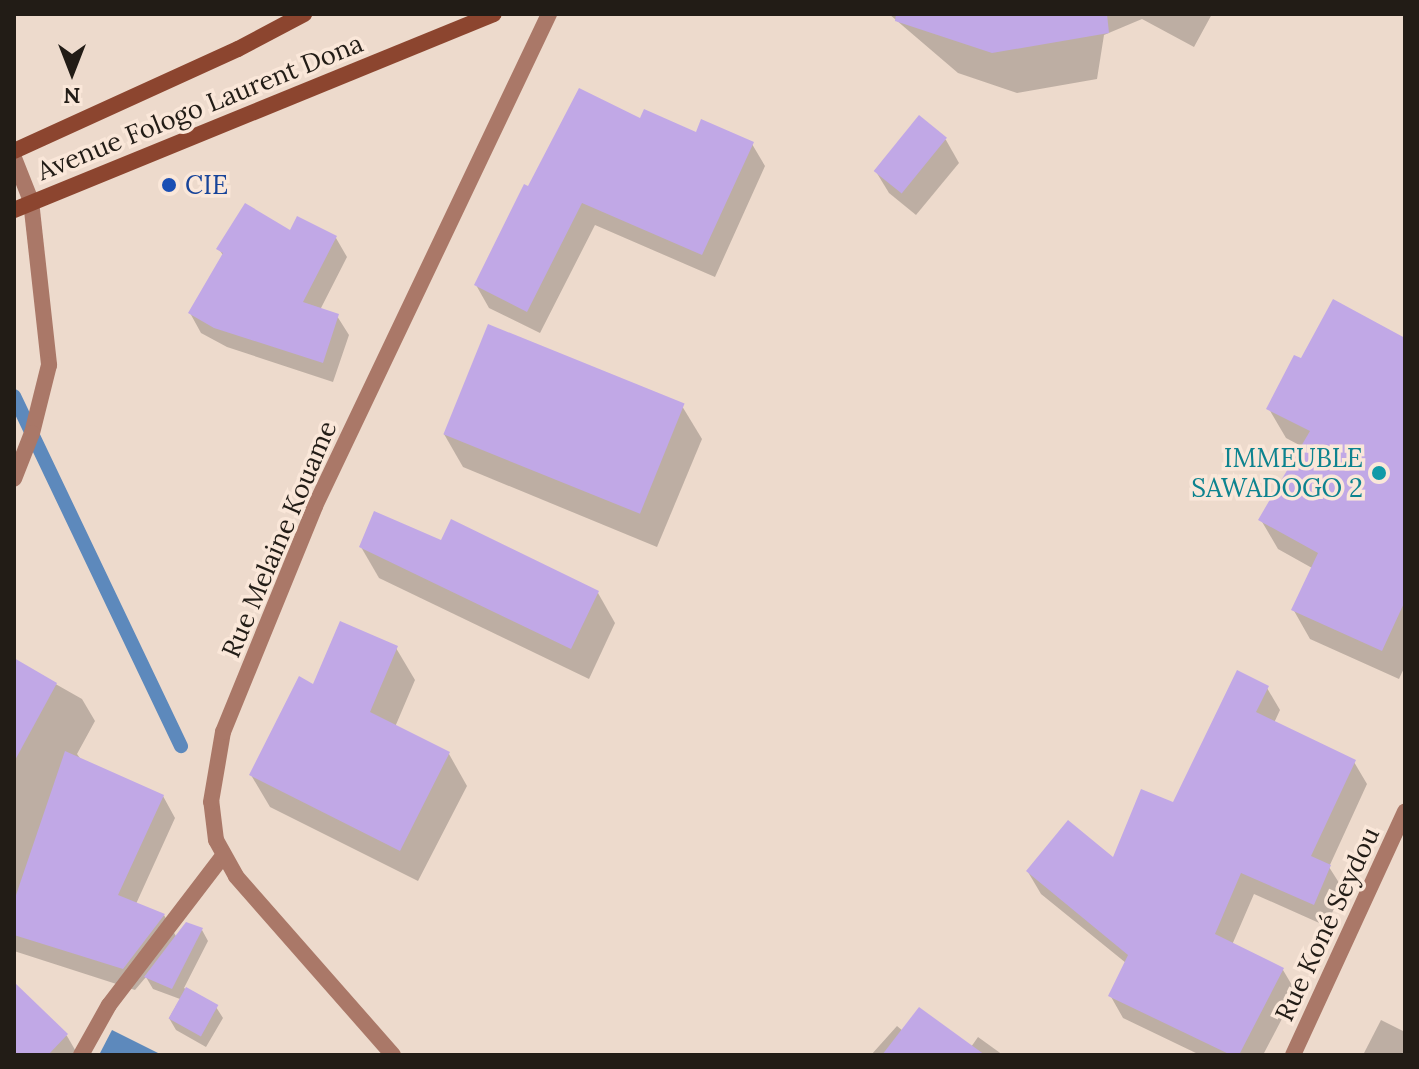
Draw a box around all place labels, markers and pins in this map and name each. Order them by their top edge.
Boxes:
place label: CIE [185,169,228,201]
marker: CIE [160,176,178,194]
place label: IMMEUBLE SAWADOGO 2 [1191,442,1363,504]
marker: IMMEUBLE SAWADOGO 2 [1370,464,1388,482]

